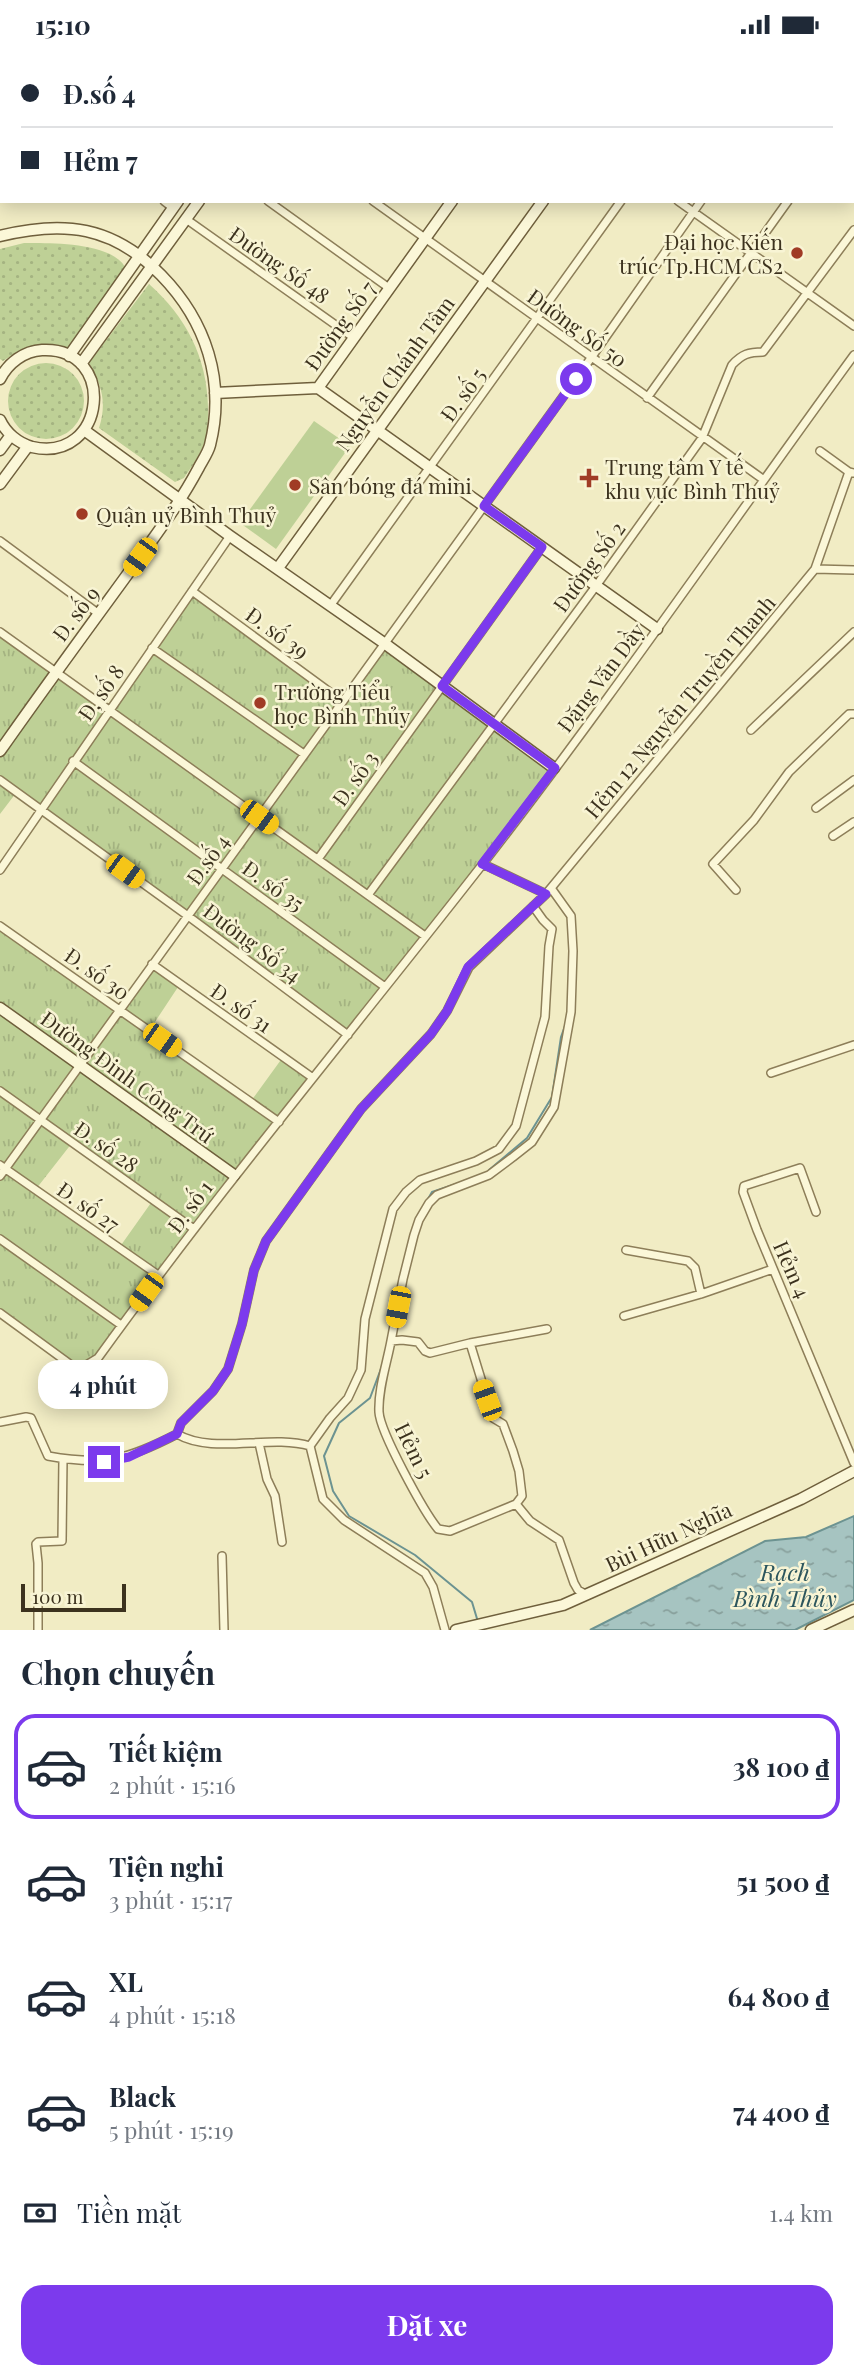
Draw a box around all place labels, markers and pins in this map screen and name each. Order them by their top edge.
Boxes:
place label: Đại học Kiến trúc Tp.HCM CS2 [619,227,783,279]
marker: Đại học Kiến trúc Tp.HCM CS2 [789,245,805,261]
place label: Trung tâm Y tế khu vực Bình Thuỷ [605,452,780,504]
marker: Trung tâm Y tế khu vực Bình Thuỷ [579,468,599,488]
place label: Sân bóng đá mini [309,471,472,499]
marker: Sân bóng đá mini [287,477,303,493]
place label: Quận uỷ Bình Thuỷ [96,500,277,528]
marker: Quận uỷ Bình Thuỷ [74,506,90,522]
place label: Trường Tiểu học Bình Thủy [274,677,410,729]
marker: Trường Tiểu học Bình Thủy [252,695,268,711]

